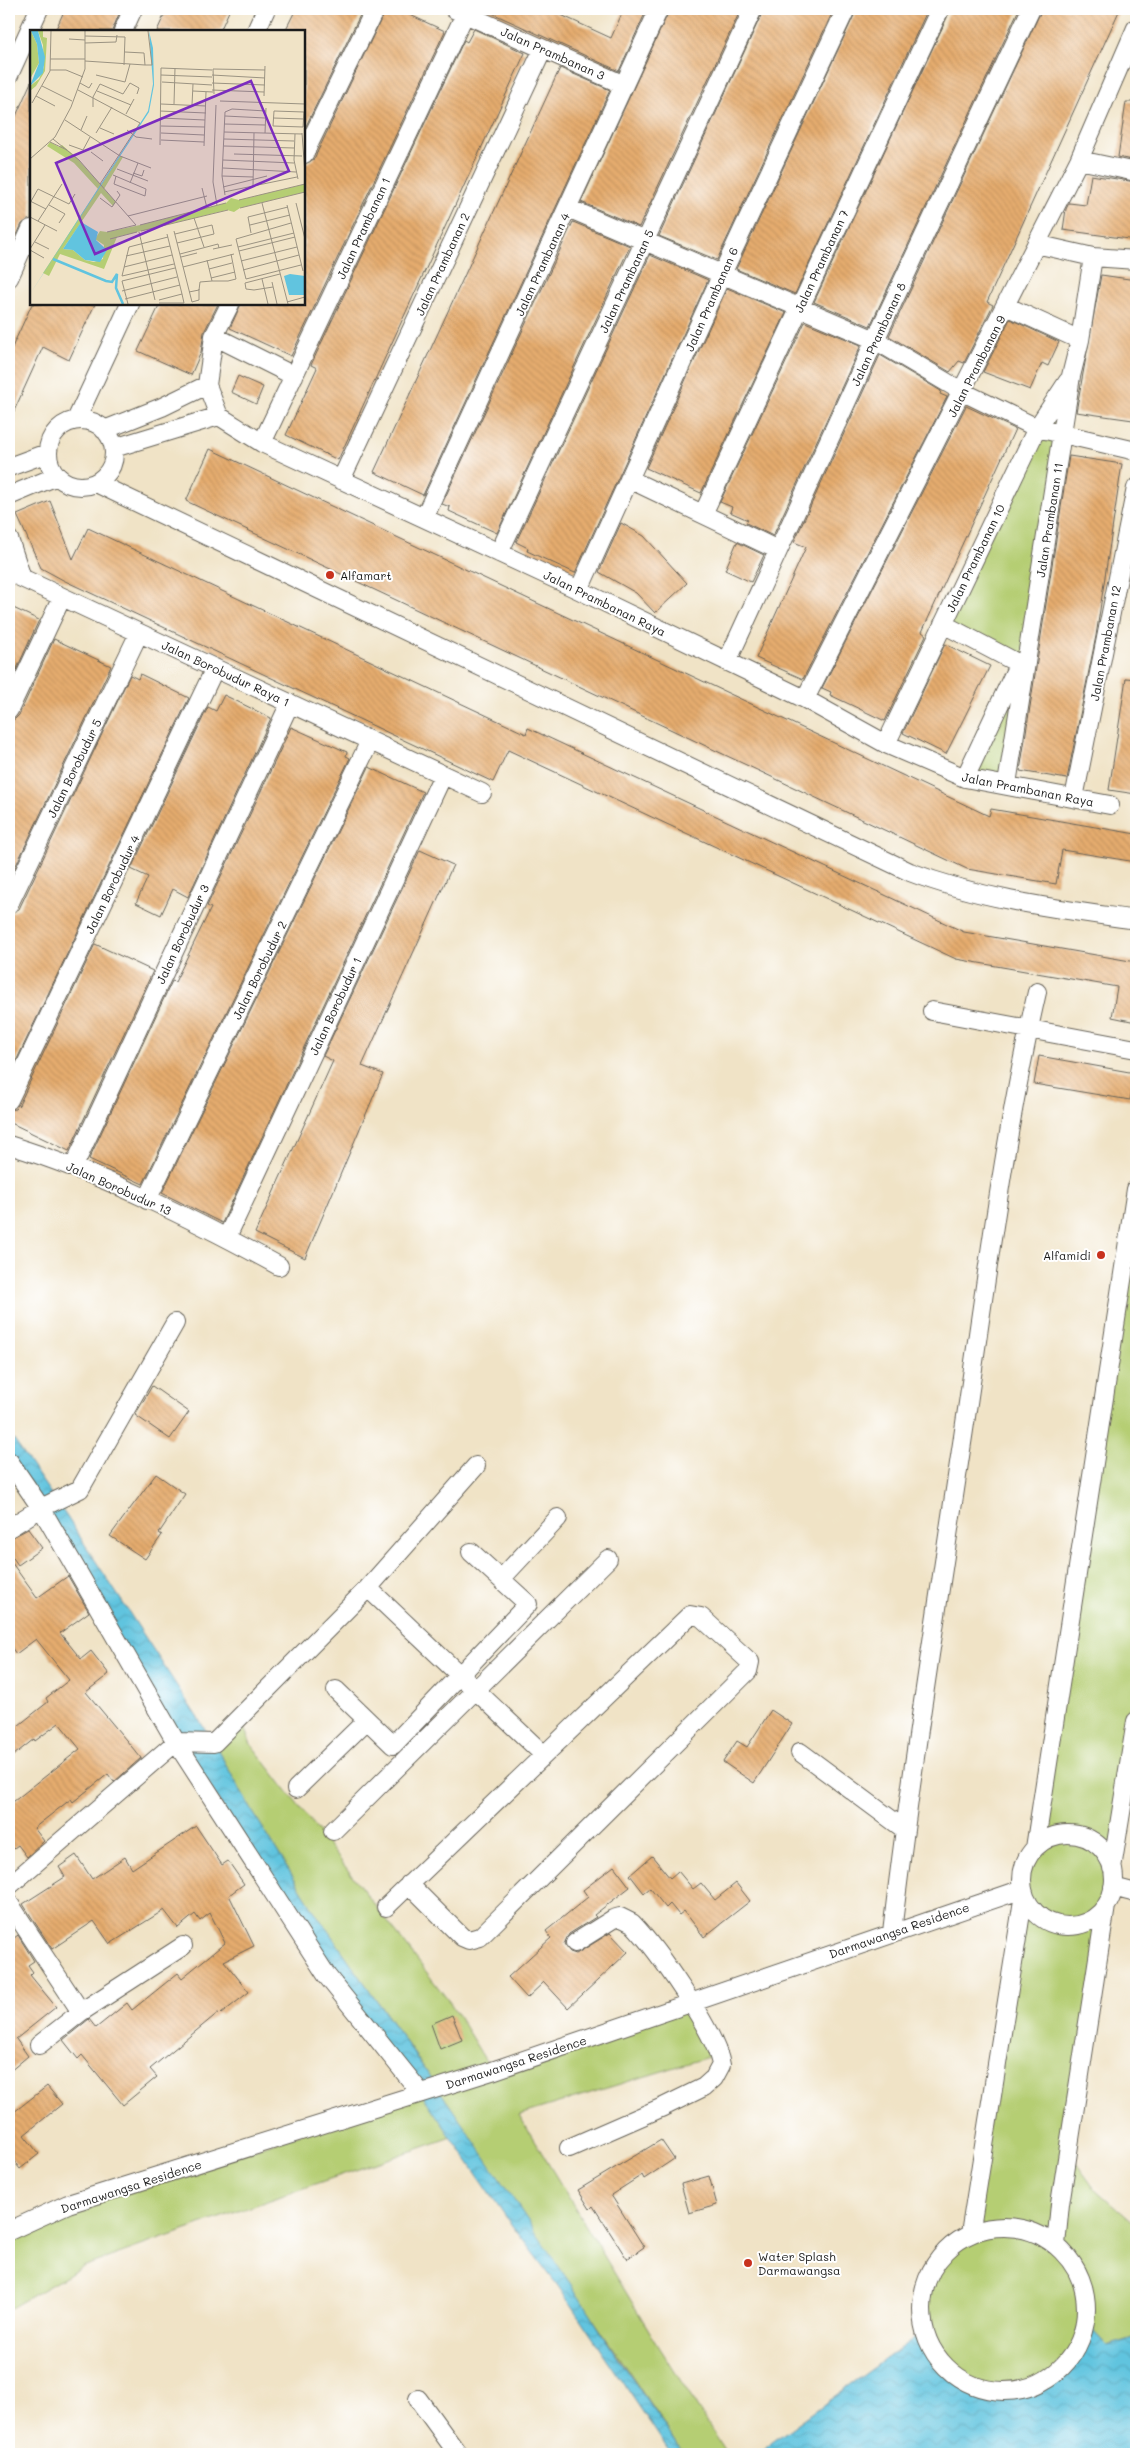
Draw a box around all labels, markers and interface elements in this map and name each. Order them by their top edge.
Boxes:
street label: Jalan Prambanan 3 [498,23,608,83]
inset map [30,30,305,305]
street label: Jalan Prambanan 1 [332,175,394,281]
street label: Jalan Prambanan 7 [790,207,852,315]
street label: Jalan Prambanan 2 [411,210,473,318]
street label: Jalan Prambanan 4 [511,210,573,318]
street label: Jalan Prambanan 5 [595,227,657,335]
street label: Jalan Prambanan 6 [681,244,741,354]
street label: Jalan Prambanan 8 [847,280,909,388]
street label: Jalan Prambanan 9 [943,312,1009,420]
street label: Jalan Prambanan 11 [1032,462,1066,578]
street label: Jalan Prambanan 10 [942,501,1008,615]
street label: Jalan Prambanan Raya [541,566,669,640]
place label: Alfamart [340,567,392,583]
marker: Alfamart [324,569,336,581]
street label: Jalan Prambanan 12 [1086,584,1124,702]
street label: Jalan Borobudur Raya 1 [160,636,292,710]
street label: Jalan Borobudur 5 [43,716,105,820]
street label: Jalan Prambanan Raya [961,768,1095,810]
street label: Jalan Borobudur 4 [81,832,143,936]
street label: Jalan Borobudur 3 [152,882,212,986]
street label: Jalan Borobudur 2 [228,918,290,1022]
street label: Jalan Borobudur 1 [305,954,365,1058]
street label: Jalan Borobudur 13 [64,1158,174,1218]
place label: Alfamidi [1043,1247,1091,1263]
marker: Alfamidi [1095,1249,1107,1261]
street label: Darmawangsa Residence [827,1898,971,1962]
street label: Darmawangsa Residence [444,2032,588,2092]
street label: Darmawangsa Residence [59,2156,203,2216]
place label: Water Splash Darmawangsa [758,2248,841,2278]
marker: Water Splash Darmawangsa [742,2257,754,2269]

